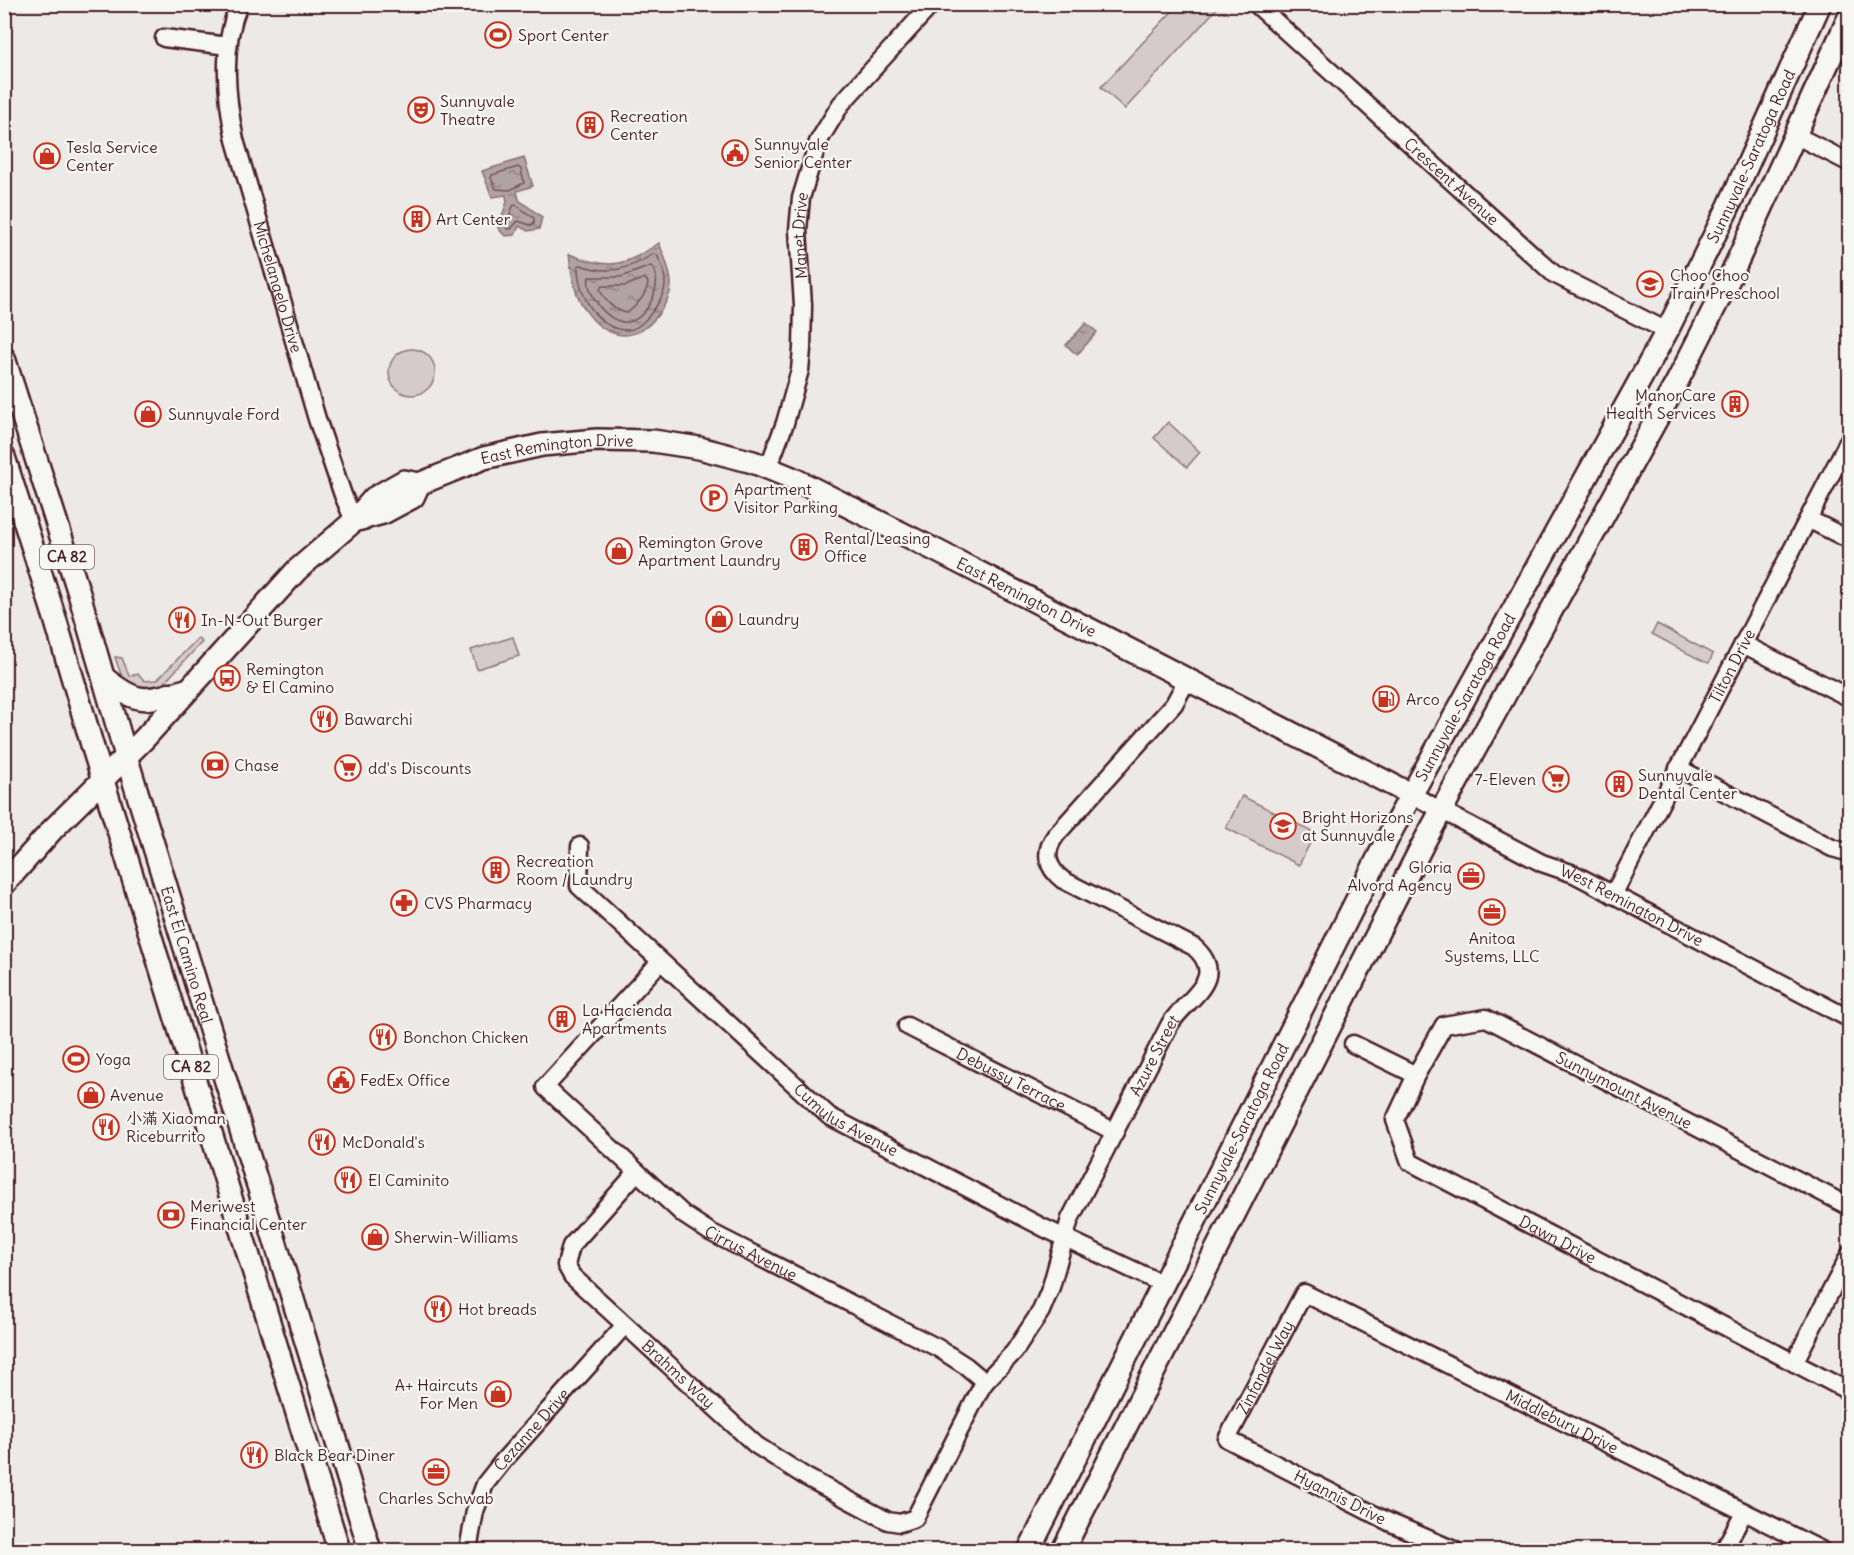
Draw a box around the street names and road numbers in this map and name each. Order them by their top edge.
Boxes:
street label: Sunnyvale-Saratoga Road [1702,66,1799,246]
street label: Crescent Avenue [1400,133,1503,229]
street label: Manet Drive [788,189,812,280]
street label: Michelangelo Drive [249,218,307,355]
street label: East Remington Drive [479,430,634,468]
road number: CA 82 [40,545,94,569]
street label: East Remington Drive [953,553,1100,641]
street label: Sunnyvale-Saratoga Road [1411,610,1519,785]
street label: Tilton Drive [1704,625,1759,706]
street label: West Remington Drive [1558,860,1707,950]
street label: East El Camino Real [157,884,217,1025]
street label: Azure Street [1125,1010,1184,1099]
street label: Sunnyvale-Saratoga Road [1190,1040,1293,1217]
street label: Debussy Terrace [953,1043,1069,1115]
street label: Sunnymount Avenue [1553,1047,1695,1133]
road number: CA 82 [164,1055,218,1079]
street label: Cumulus Avenue [790,1079,902,1160]
street label: Dawn Drive [1516,1211,1600,1268]
street label: Cirrus Avenue [701,1221,801,1285]
street label: Zinfandel Way [1232,1317,1298,1417]
street label: Brahms Way [638,1335,719,1413]
street label: Cezanne Drive [489,1384,574,1475]
street label: Middlebury Drive [1502,1385,1622,1458]
street label: Hyannis Drive [1291,1465,1389,1529]

